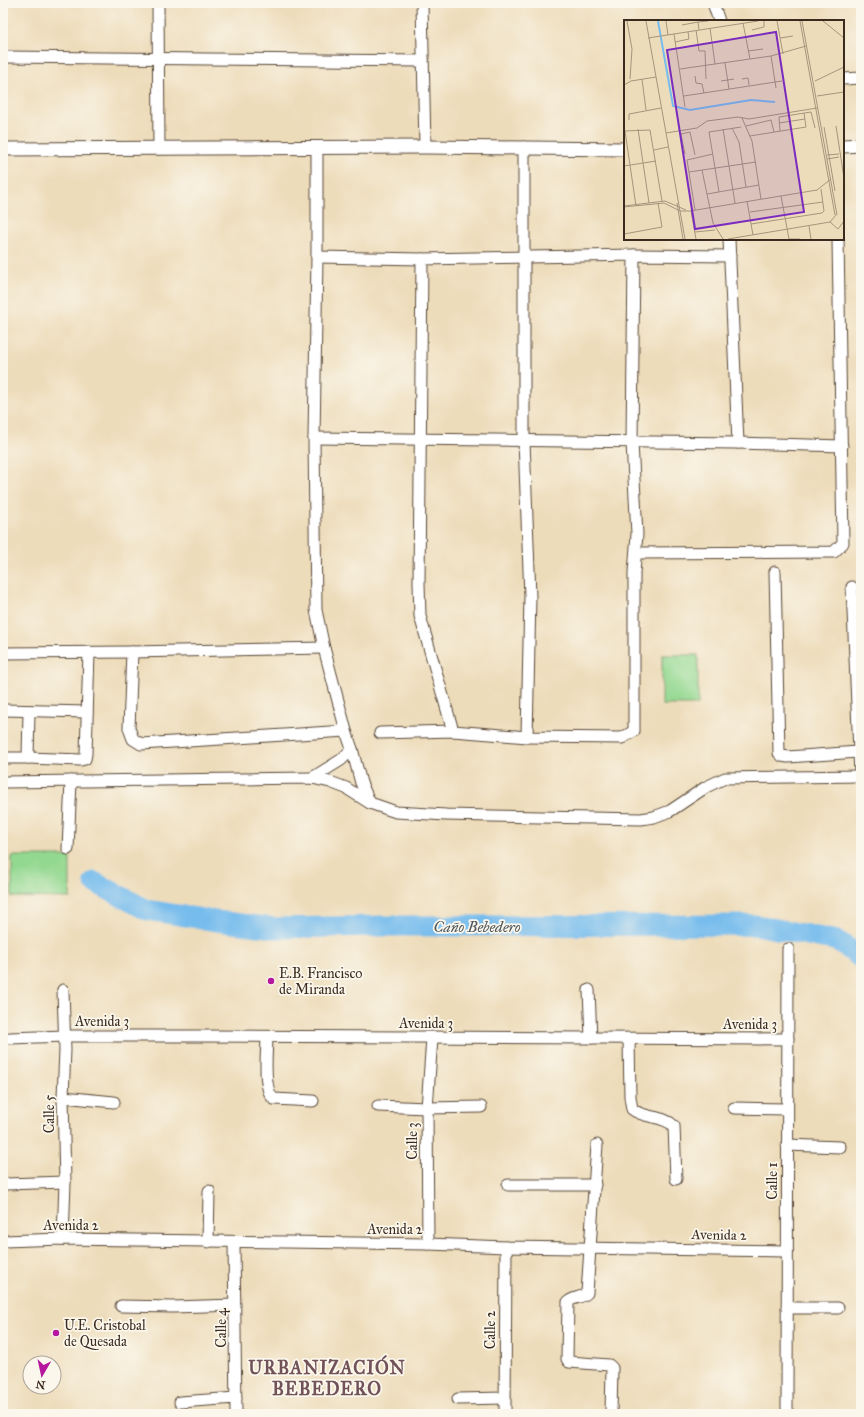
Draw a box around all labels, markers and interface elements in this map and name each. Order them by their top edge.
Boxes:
inset map [624,20,844,240]
water label: Caño Bebedero [434,918,521,936]
place label: E.B. Francisco de Miranda [279,965,363,998]
marker: E.B. Francisco de Miranda [266,976,276,986]
street label: Avenida 3 [74,1013,129,1030]
street label: Avenida 3 [398,1015,453,1032]
street label: Avenida 3 [722,1016,777,1033]
street label: Calle 5 [41,1094,58,1133]
street label: Calle 3 [404,1122,421,1160]
street label: Calle 1 [764,1162,781,1200]
street label: Avenida 2 [42,1217,99,1234]
street label: Avenida 2 [366,1221,423,1238]
street label: Avenida 2 [690,1226,747,1244]
street label: Calle 4 [213,1307,230,1348]
street label: Calle 2 [482,1311,499,1349]
place label: U.E. Cristobal de Quesada [64,1317,146,1350]
marker: U.E. Cristobal de Quesada [51,1328,61,1338]
district label: URBANIZACIÓN BEBEDERO [248,1354,406,1400]
north arrow [22,1355,62,1395]
text: N [34,1377,46,1392]

